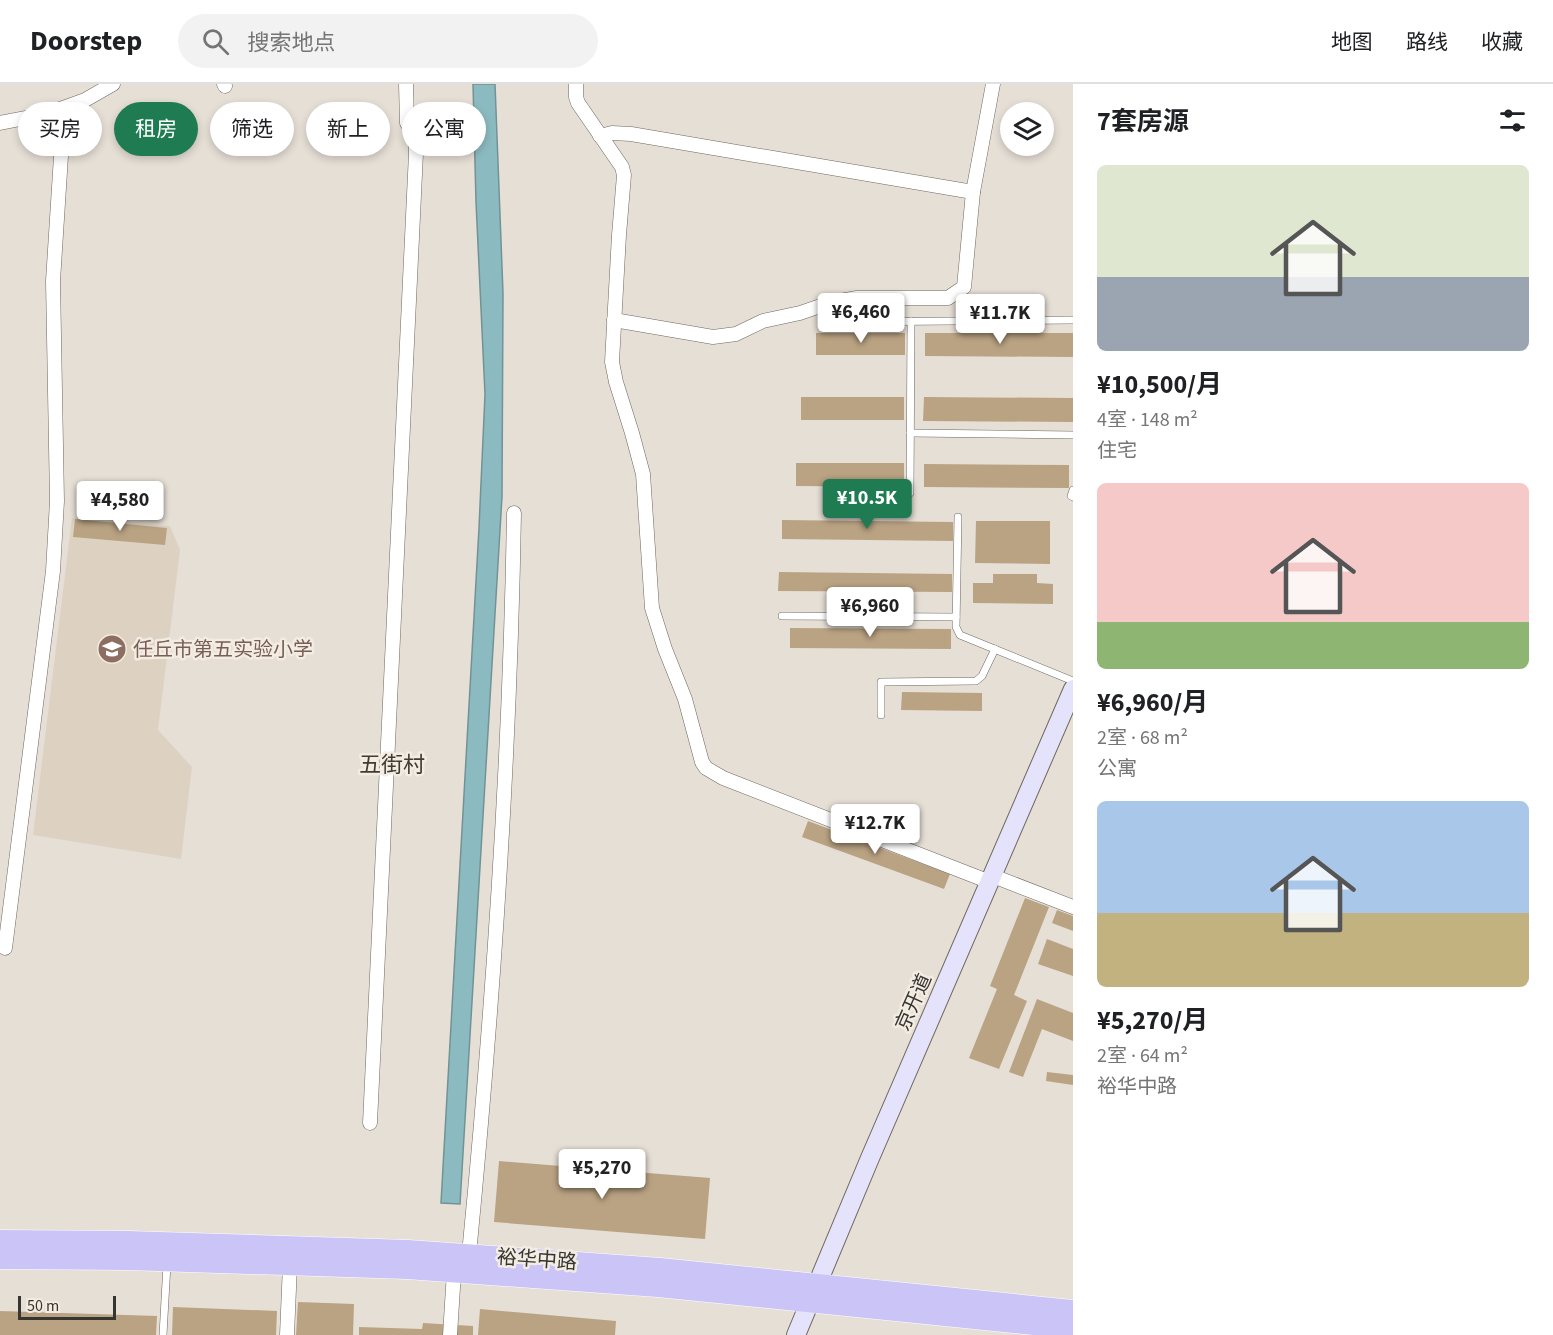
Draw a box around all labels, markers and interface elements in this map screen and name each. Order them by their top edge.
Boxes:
search box [178,14,598,68]
text: Doorstep [30,21,142,61]
icon: search [199,25,232,58]
text: 搜索地点 [247,27,335,59]
text: 地图 [1331,27,1373,57]
text: 路线 [1406,27,1448,57]
text: 收藏 [1481,27,1523,57]
chip: 买房 [18,102,102,156]
chip: 租房 [114,102,198,156]
chip: 筛选 [210,102,294,156]
chip: 新上 [306,102,390,156]
chip: 公寓 [402,102,486,156]
map controls [1000,102,1054,156]
button: layers [1000,102,1054,156]
text: 7套房源 [1097,103,1189,140]
icon: filters [1496,104,1529,137]
icon: home [1259,204,1367,312]
pin: ¥6,460 [812,293,910,344]
pin: ¥11.7K [951,294,1049,345]
text: ¥6,460 [832,298,890,326]
text: ¥11.7K [970,299,1030,327]
text: ¥10,500/月 [1097,366,1222,403]
text: 4室 · 148 m² [1097,406,1198,434]
text: 住宅 [1097,437,1137,465]
pin: ¥10.5K [818,479,916,530]
pin: ¥4,580 [71,481,169,532]
text: ¥10.5K [837,484,897,512]
text: ¥4,580 [91,486,149,514]
icon: home [1259,522,1367,630]
pin: ¥6,960 [821,587,919,638]
text: ¥6,960 [841,592,899,620]
school or university icon: 任丘市第五实验小学 [96,633,128,665]
place label: 任丘市第五实验小学 [133,636,313,664]
text: ¥6,960/月 [1097,684,1208,721]
text: 2室 · 68 m² [1097,724,1188,752]
district label: 五街村 [359,749,425,781]
text: 公寓 [1097,755,1137,783]
pin: ¥12.7K [826,804,924,855]
text: ¥12.7K [845,809,905,837]
icon: home [1259,840,1367,948]
street label: 京开道 [889,969,939,1036]
text: ¥5,270/月 [1097,1002,1208,1039]
text: 2室 · 64 m² [1097,1042,1188,1070]
text: 裕华中路 [1097,1073,1177,1101]
pin: ¥5,270 [553,1149,651,1200]
text: ¥5,270 [573,1154,631,1182]
street label: 裕华中路 [496,1243,578,1277]
scale bar [18,1293,116,1320]
text: 50 m [27,1295,59,1317]

